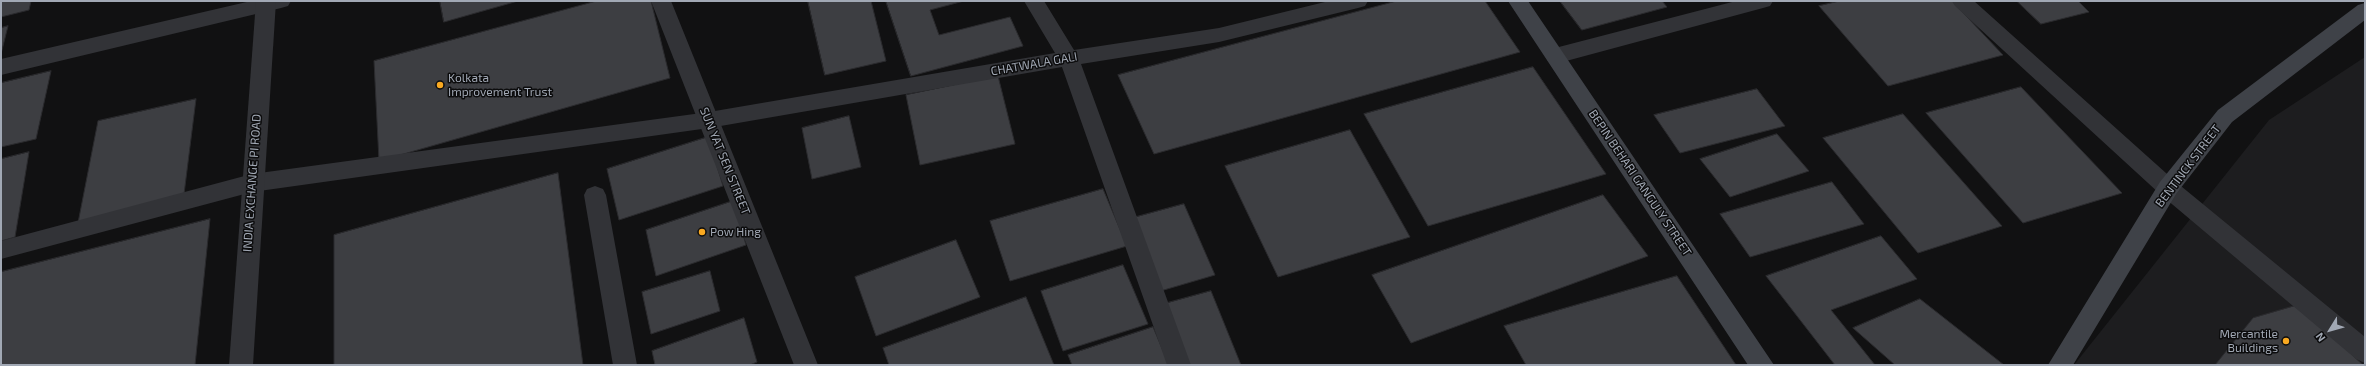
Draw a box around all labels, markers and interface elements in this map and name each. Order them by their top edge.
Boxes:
street label: CHATWALA GALI [990,49,1078,79]
place label: Kolkata Improvement Trust [448,71,552,99]
marker: Kolkata Improvement Trust [435,80,445,90]
street label: SUN YAT SEN STREET [697,105,753,217]
street label: BEPIN BEHARI GANGULY STREET [1586,107,1694,259]
street label: INDIA EXCHANGE PI ROAD [240,114,264,252]
street label: BENTINCK STREET [2152,122,2224,210]
place label: Pow Hing [710,225,761,239]
marker: Pow Hing [697,227,707,237]
north arrow [2310,310,2350,350]
place label: Mercantile Buildings [2219,327,2278,355]
text: N [2312,330,2328,345]
marker: Mercantile Buildings [2281,336,2291,346]

